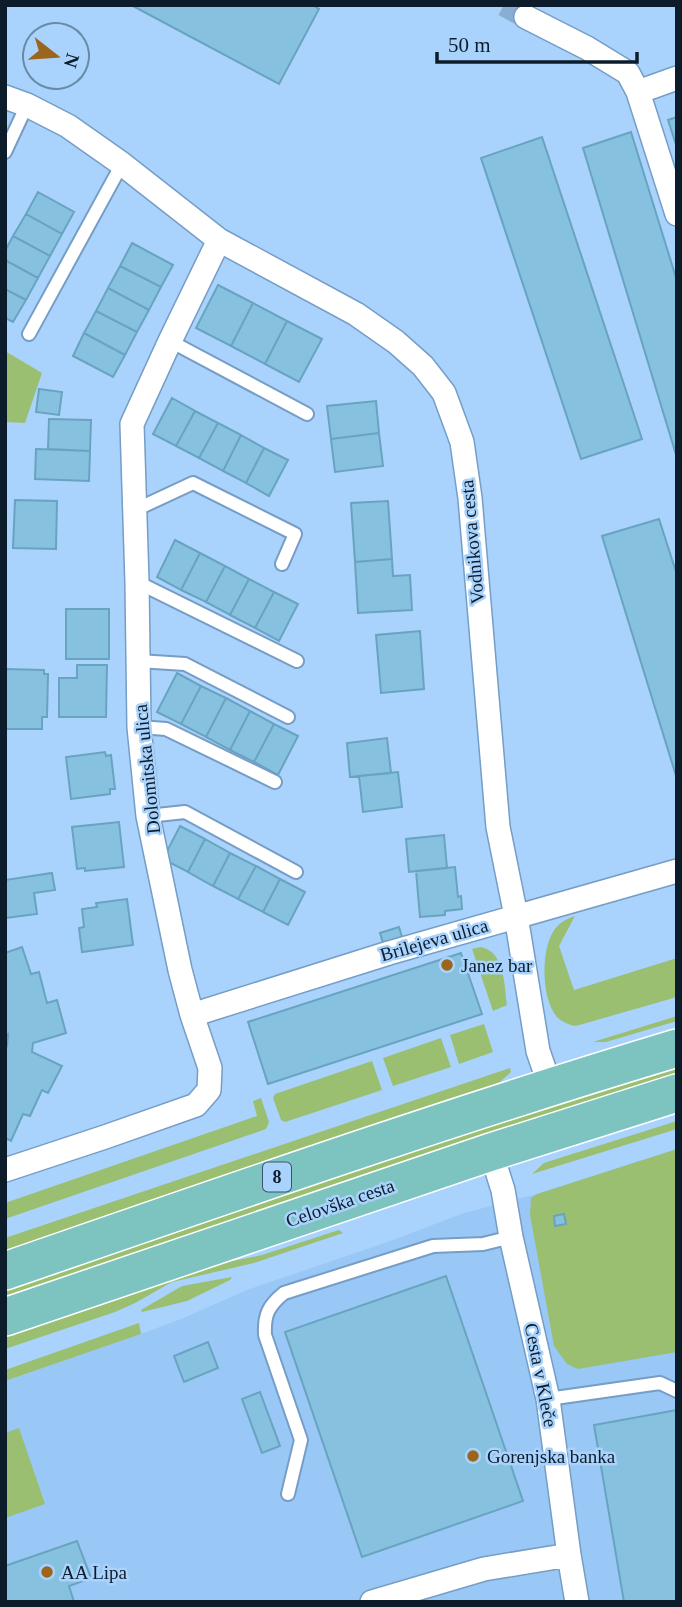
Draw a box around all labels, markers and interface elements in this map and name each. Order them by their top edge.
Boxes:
north arrow [21,21,91,91]
scale bar [437,21,636,65]
text: 50 m [448,33,491,57]
text: N [60,51,84,71]
street label: Vodnikova cesta [456,478,488,605]
street label: Dolomitska ulica [130,703,164,835]
street label: Brilejeva ulica [378,914,491,965]
place label: Janez bar [461,955,533,976]
marker: Janez bar [439,957,455,973]
road number: 8 [263,1162,291,1192]
street label: Celovška cesta [283,1174,398,1231]
street label: Cesta v Kleče [521,1321,561,1429]
place label: Gorenjska banka [487,1446,616,1467]
marker: Gorenjska banka [465,1448,481,1464]
place label: AA Lipa [61,1562,128,1583]
marker: AA Lipa [39,1564,55,1580]

